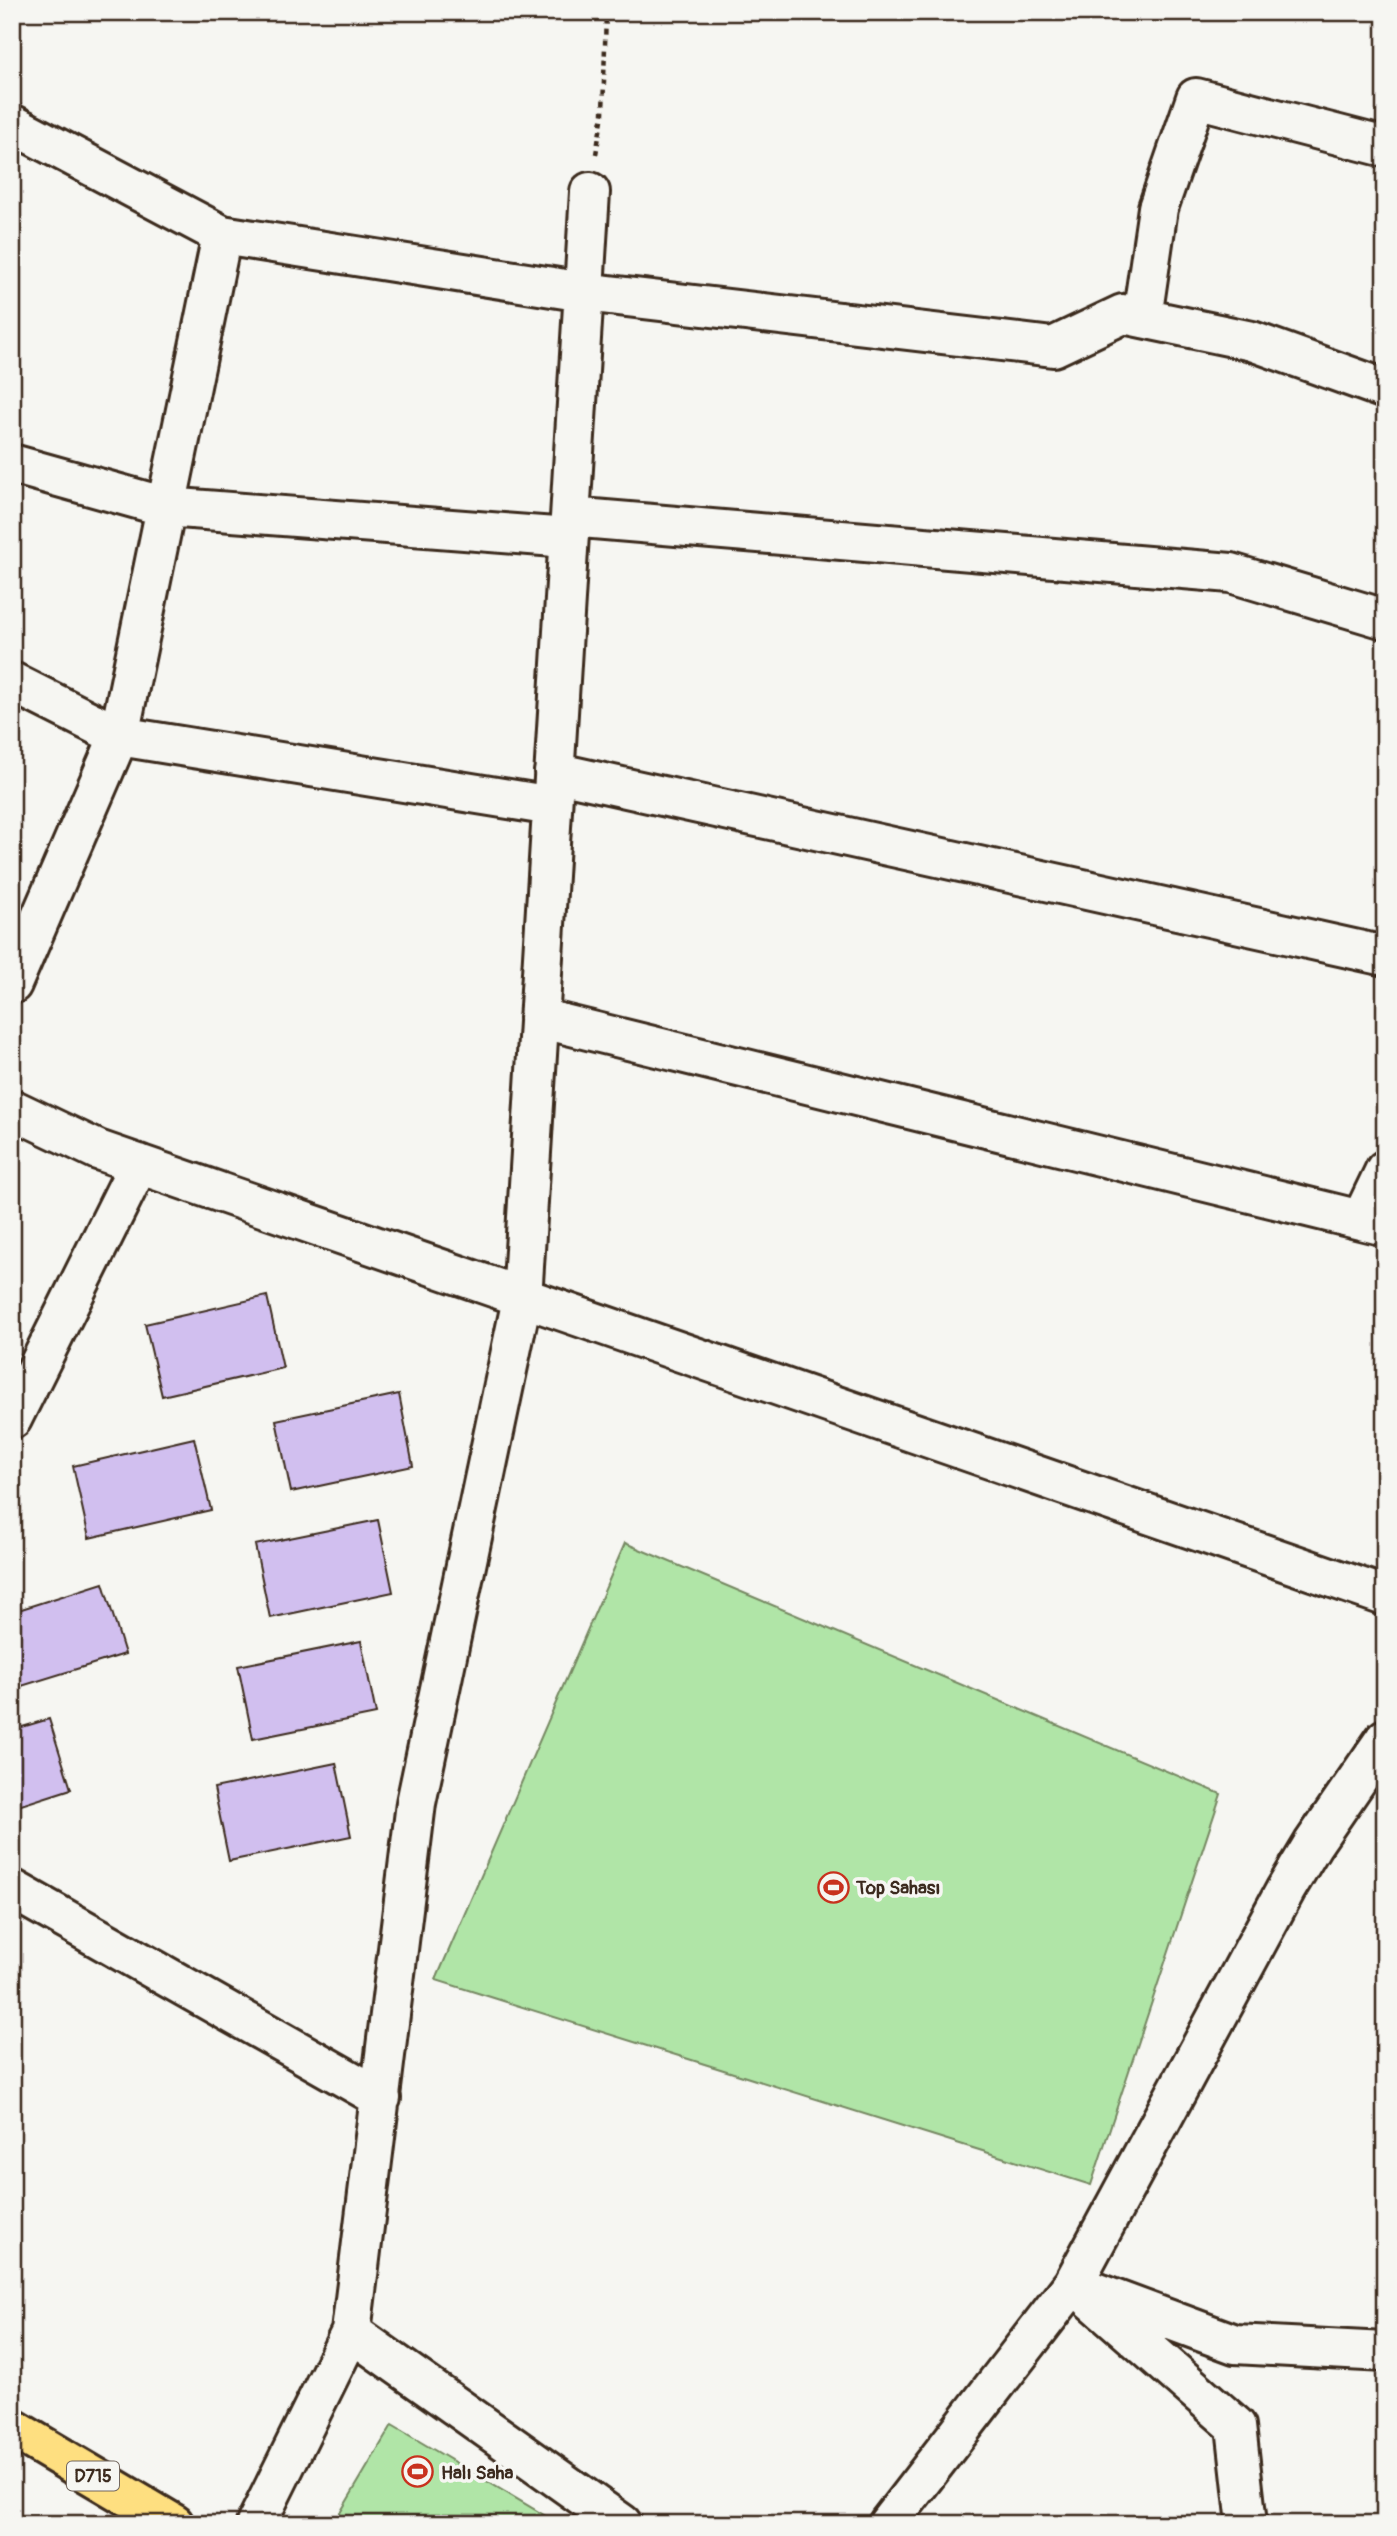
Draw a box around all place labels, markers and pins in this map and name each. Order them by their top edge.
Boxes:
sports icon: Top Sahası [816,1870,850,1904]
place label: Top Sahası [855,1876,940,1900]
sports icon: Halı Saha [401,2455,435,2489]
place label: Halı Saha [441,2461,513,2485]

